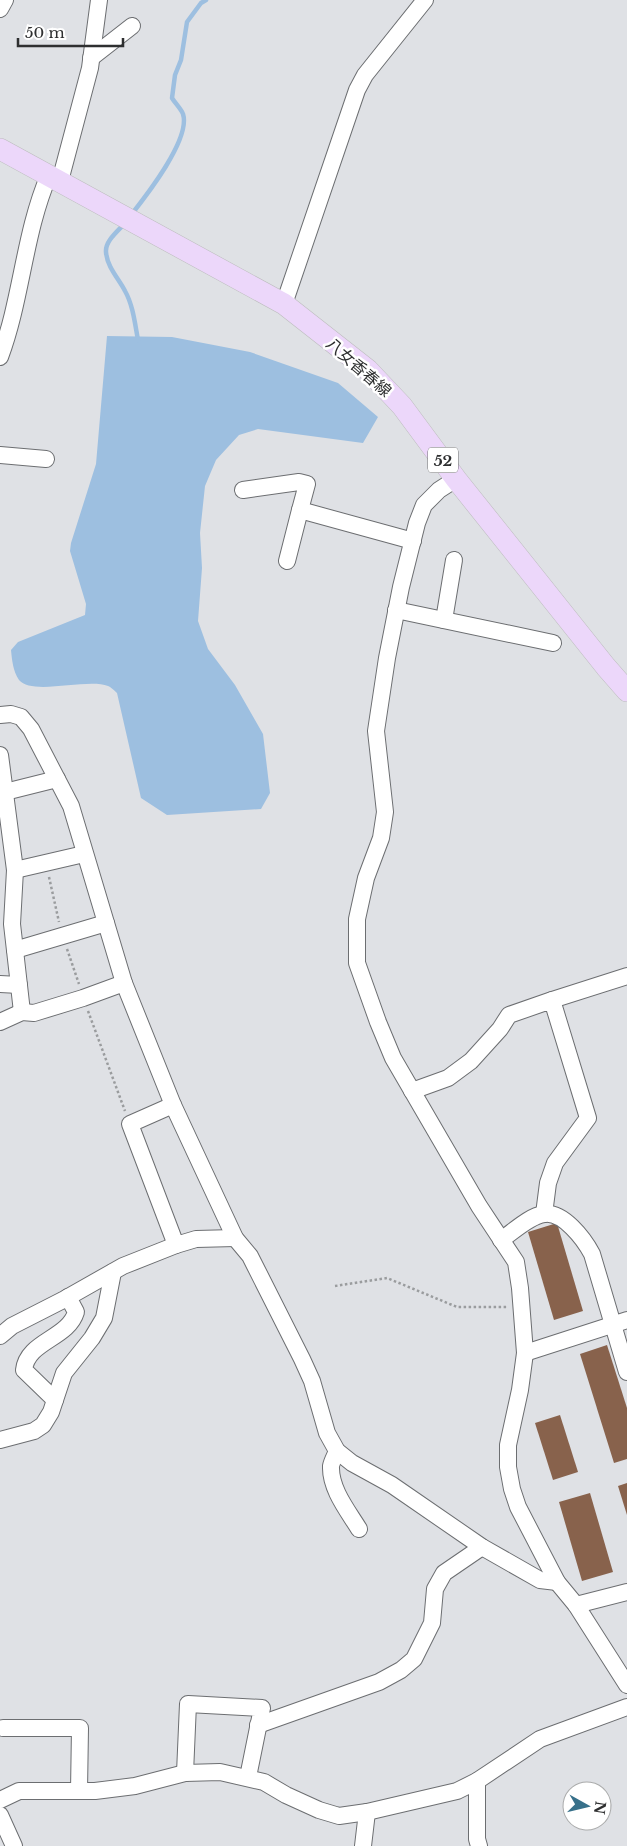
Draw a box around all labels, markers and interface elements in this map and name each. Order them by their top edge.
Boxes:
scale bar [18,15,122,47]
text: 50 m [25,23,65,42]
street label: 八女香春線 [322,333,396,401]
road number: 52 [428,448,458,472]
north arrow [562,1781,612,1831]
text: N [590,1800,610,1816]

